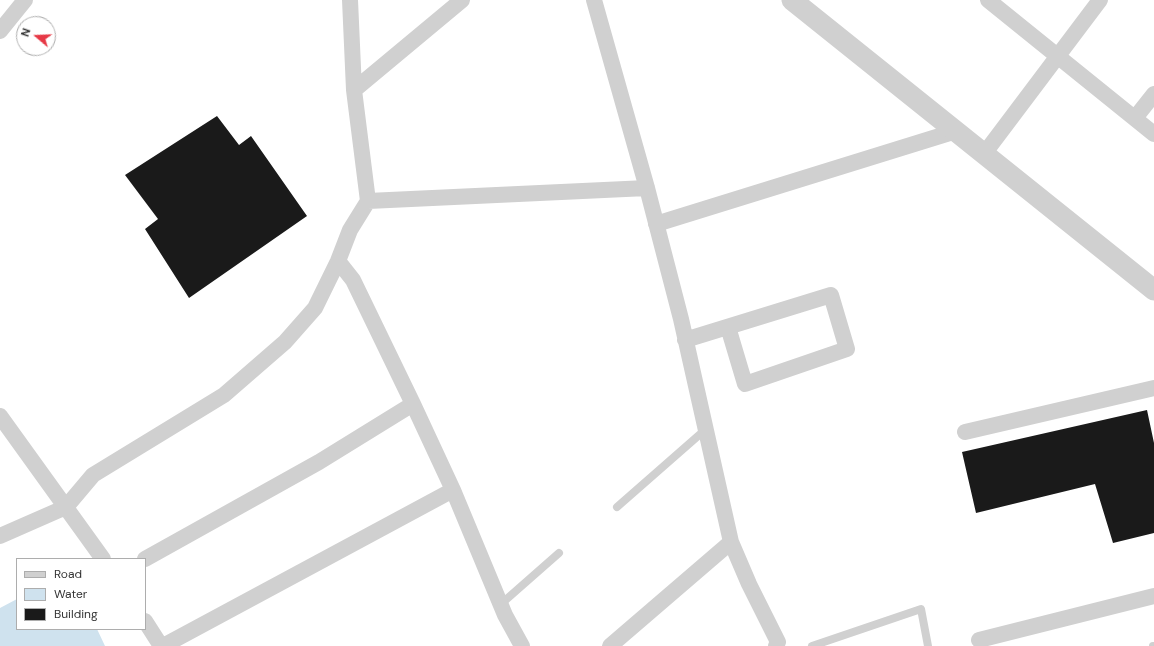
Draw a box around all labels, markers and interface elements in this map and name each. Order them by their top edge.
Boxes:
north arrow [16,16,56,56]
text: N [18,26,34,38]
legend [16,558,146,630]
text: Road [54,566,82,582]
text: Water [54,586,87,602]
text: Building [54,606,98,622]

